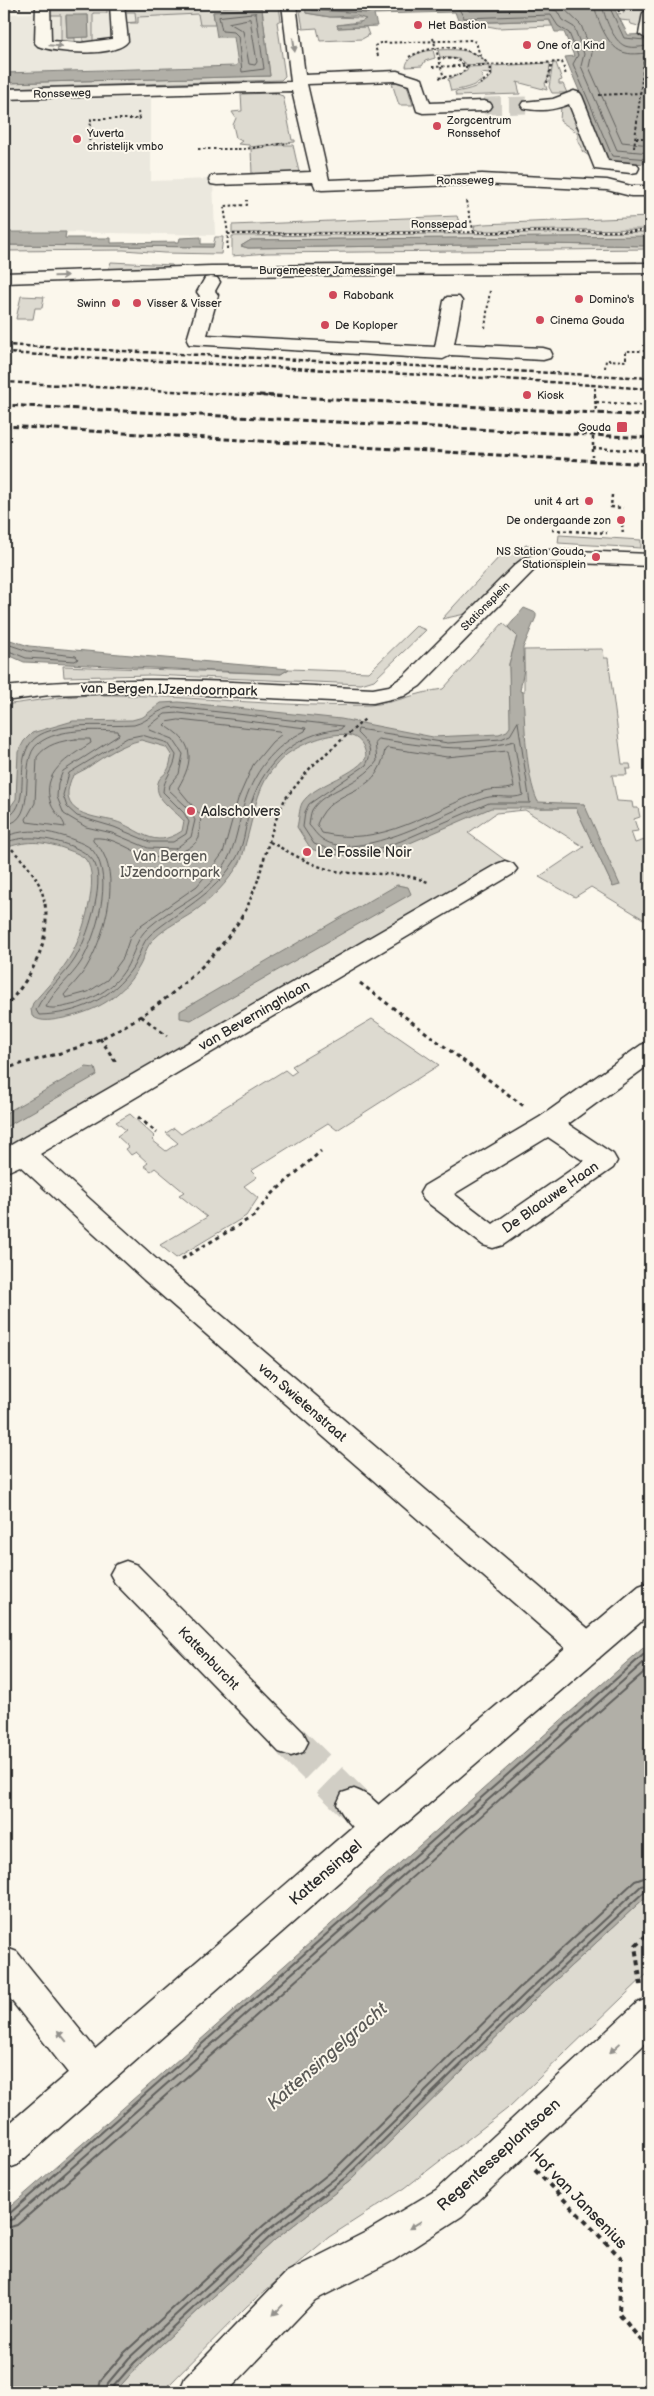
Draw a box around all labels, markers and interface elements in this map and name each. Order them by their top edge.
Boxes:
marker: Het Bastion [412,19,424,31]
place label: Het Bastion [428,19,487,32]
one-way arrow [290,37,298,53]
marker: One of a Kind [521,39,533,51]
place label: One of a Kind [537,39,605,52]
one-way arrow [49,43,65,51]
street label: Ronsseweg [33,86,91,101]
place label: Zorgcentrum Ronssehof [446,114,511,140]
marker: Zorgcentrum Ronssehof [431,120,443,132]
place label: Yuverta christelijk vmbo [86,127,163,153]
marker: Yuverta christelijk vmbo [71,133,83,145]
street label: Ronsseweg [436,173,494,188]
street label: Ronssepad [411,218,467,231]
street label: Burgemeester Jamessingel [259,264,395,277]
one-way arrow [53,272,69,280]
marker: Rabobank [327,289,339,301]
place label: Rabobank [343,289,394,302]
marker: Domino's [573,293,585,305]
place label: Domino's [589,293,635,306]
place label: Swinn [77,297,106,310]
marker: Swinn [110,297,122,309]
marker: Visser & Visser [131,297,143,309]
place label: Visser & Visser [147,297,222,310]
marker: Cinema Gouda [534,314,546,326]
place label: Cinema Gouda [550,314,624,327]
marker: De Koploper [319,319,331,331]
place label: De Koploper [335,319,398,332]
marker: Kiosk [521,389,533,401]
place label: Kiosk [537,389,564,402]
marker: Gouda [615,420,629,434]
place label: Gouda [578,421,611,434]
place label: unit 4 art [534,495,580,508]
marker: unit 4 art [583,495,595,507]
place label: De ondergaande zon [506,514,611,527]
marker: De ondergaande zon [615,514,627,526]
place label: NS Station Gouda, Stationsplein [496,545,586,571]
marker: NS Station Gouda, Stationsplein [590,551,602,563]
street label: Stationsplein [458,579,513,634]
street label: van Bergen IJzendoornpark [80,679,257,700]
place label: Aalscholvers [201,803,280,820]
marker: Aalscholvers [185,805,197,817]
place label: Le Fossile Noir [317,844,413,861]
marker: Le Fossile Noir [301,846,313,858]
park label: Van Bergen IJzendoornpark [120,848,220,881]
street label: van Beverninghlaan [195,977,313,1055]
street label: De Blaauwe Haan [499,1158,602,1237]
street label: van Swietenstraat [254,1359,351,1446]
street label: Kattenburcht [174,1623,243,1694]
street label: Kattensingel [286,1836,366,1910]
water label: Kattensingelgracht [263,1998,392,2114]
one-way arrow [56,2030,67,2043]
one-way arrow [609,2042,621,2054]
street label: Regentesseplantsoen [434,2095,564,2215]
street label: Hof van Jansenius [525,2145,631,2253]
one-way arrow [408,2220,421,2229]
one-way arrow [272,2304,284,2316]

